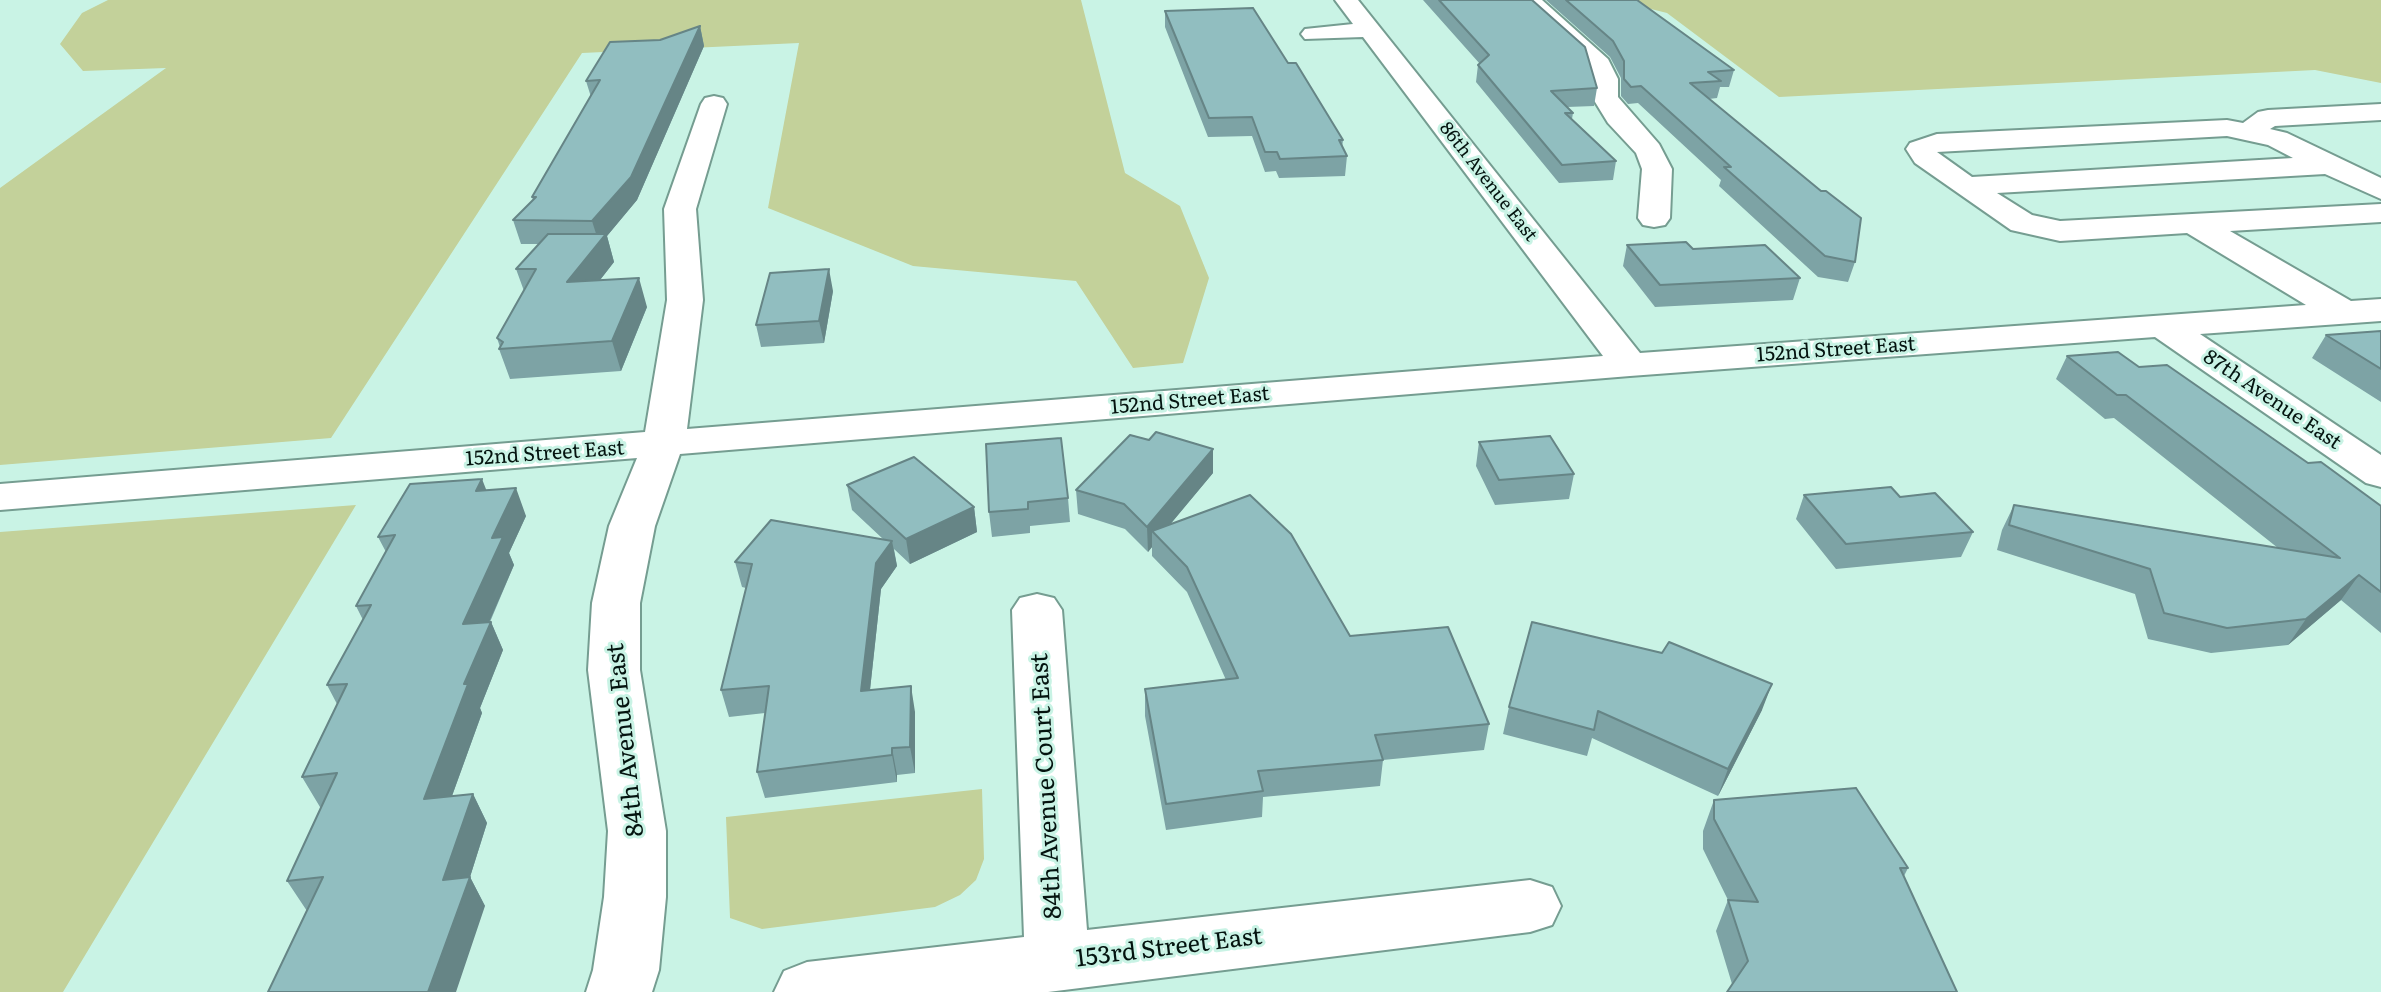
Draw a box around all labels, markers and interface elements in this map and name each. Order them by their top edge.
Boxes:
street label: 86th Avenue East [1435,118,1541,246]
street label: 152nd Street East [1756,332,1916,368]
street label: 87th Avenue East [2199,345,2345,455]
street label: 152nd Street East [1110,382,1270,420]
street label: 152nd Street East [465,436,625,472]
street label: 84th Avenue East [602,642,650,838]
street label: 84th Avenue Court East [1026,652,1068,920]
street label: 153rd Street East [1074,922,1264,974]

